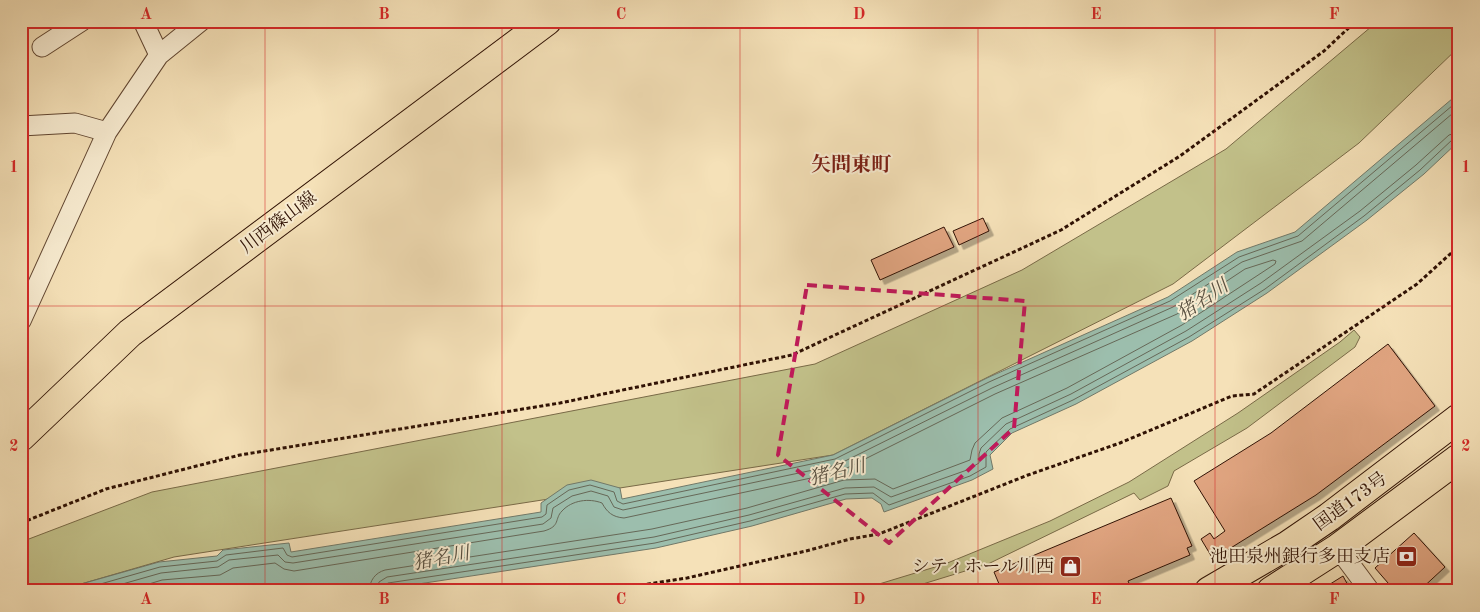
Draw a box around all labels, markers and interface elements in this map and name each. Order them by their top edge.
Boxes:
text: A [140,7,152,23]
text: B [378,7,390,23]
text: C [616,7,626,23]
text: D [853,7,865,23]
text: E [1090,7,1102,23]
text: F [1329,7,1340,23]
district label: 矢問東町 [811,153,892,176]
text: 1 [9,160,19,176]
text: 1 [1461,160,1471,176]
street label: 川西篠山線 [236,187,320,257]
water label: 猪名川 [1173,274,1234,325]
text: 2 [9,439,19,455]
text: 2 [1461,439,1471,455]
water label: 猪名川 [807,455,869,490]
street label: 国道173号 [1310,468,1390,534]
water label: 猪名川 [411,542,473,574]
bank icon: 池田泉州銀行多田支店 [1394,544,1418,568]
place label: 池田泉州銀行多田支店 [1210,546,1390,566]
shop icon: シティホール川西 [1058,554,1082,578]
place label: シティホール川西 [912,557,1054,576]
text: A [140,592,152,608]
text: B [378,592,390,608]
text: C [616,592,626,608]
text: D [853,592,865,608]
text: E [1090,592,1102,608]
text: F [1329,592,1340,608]

